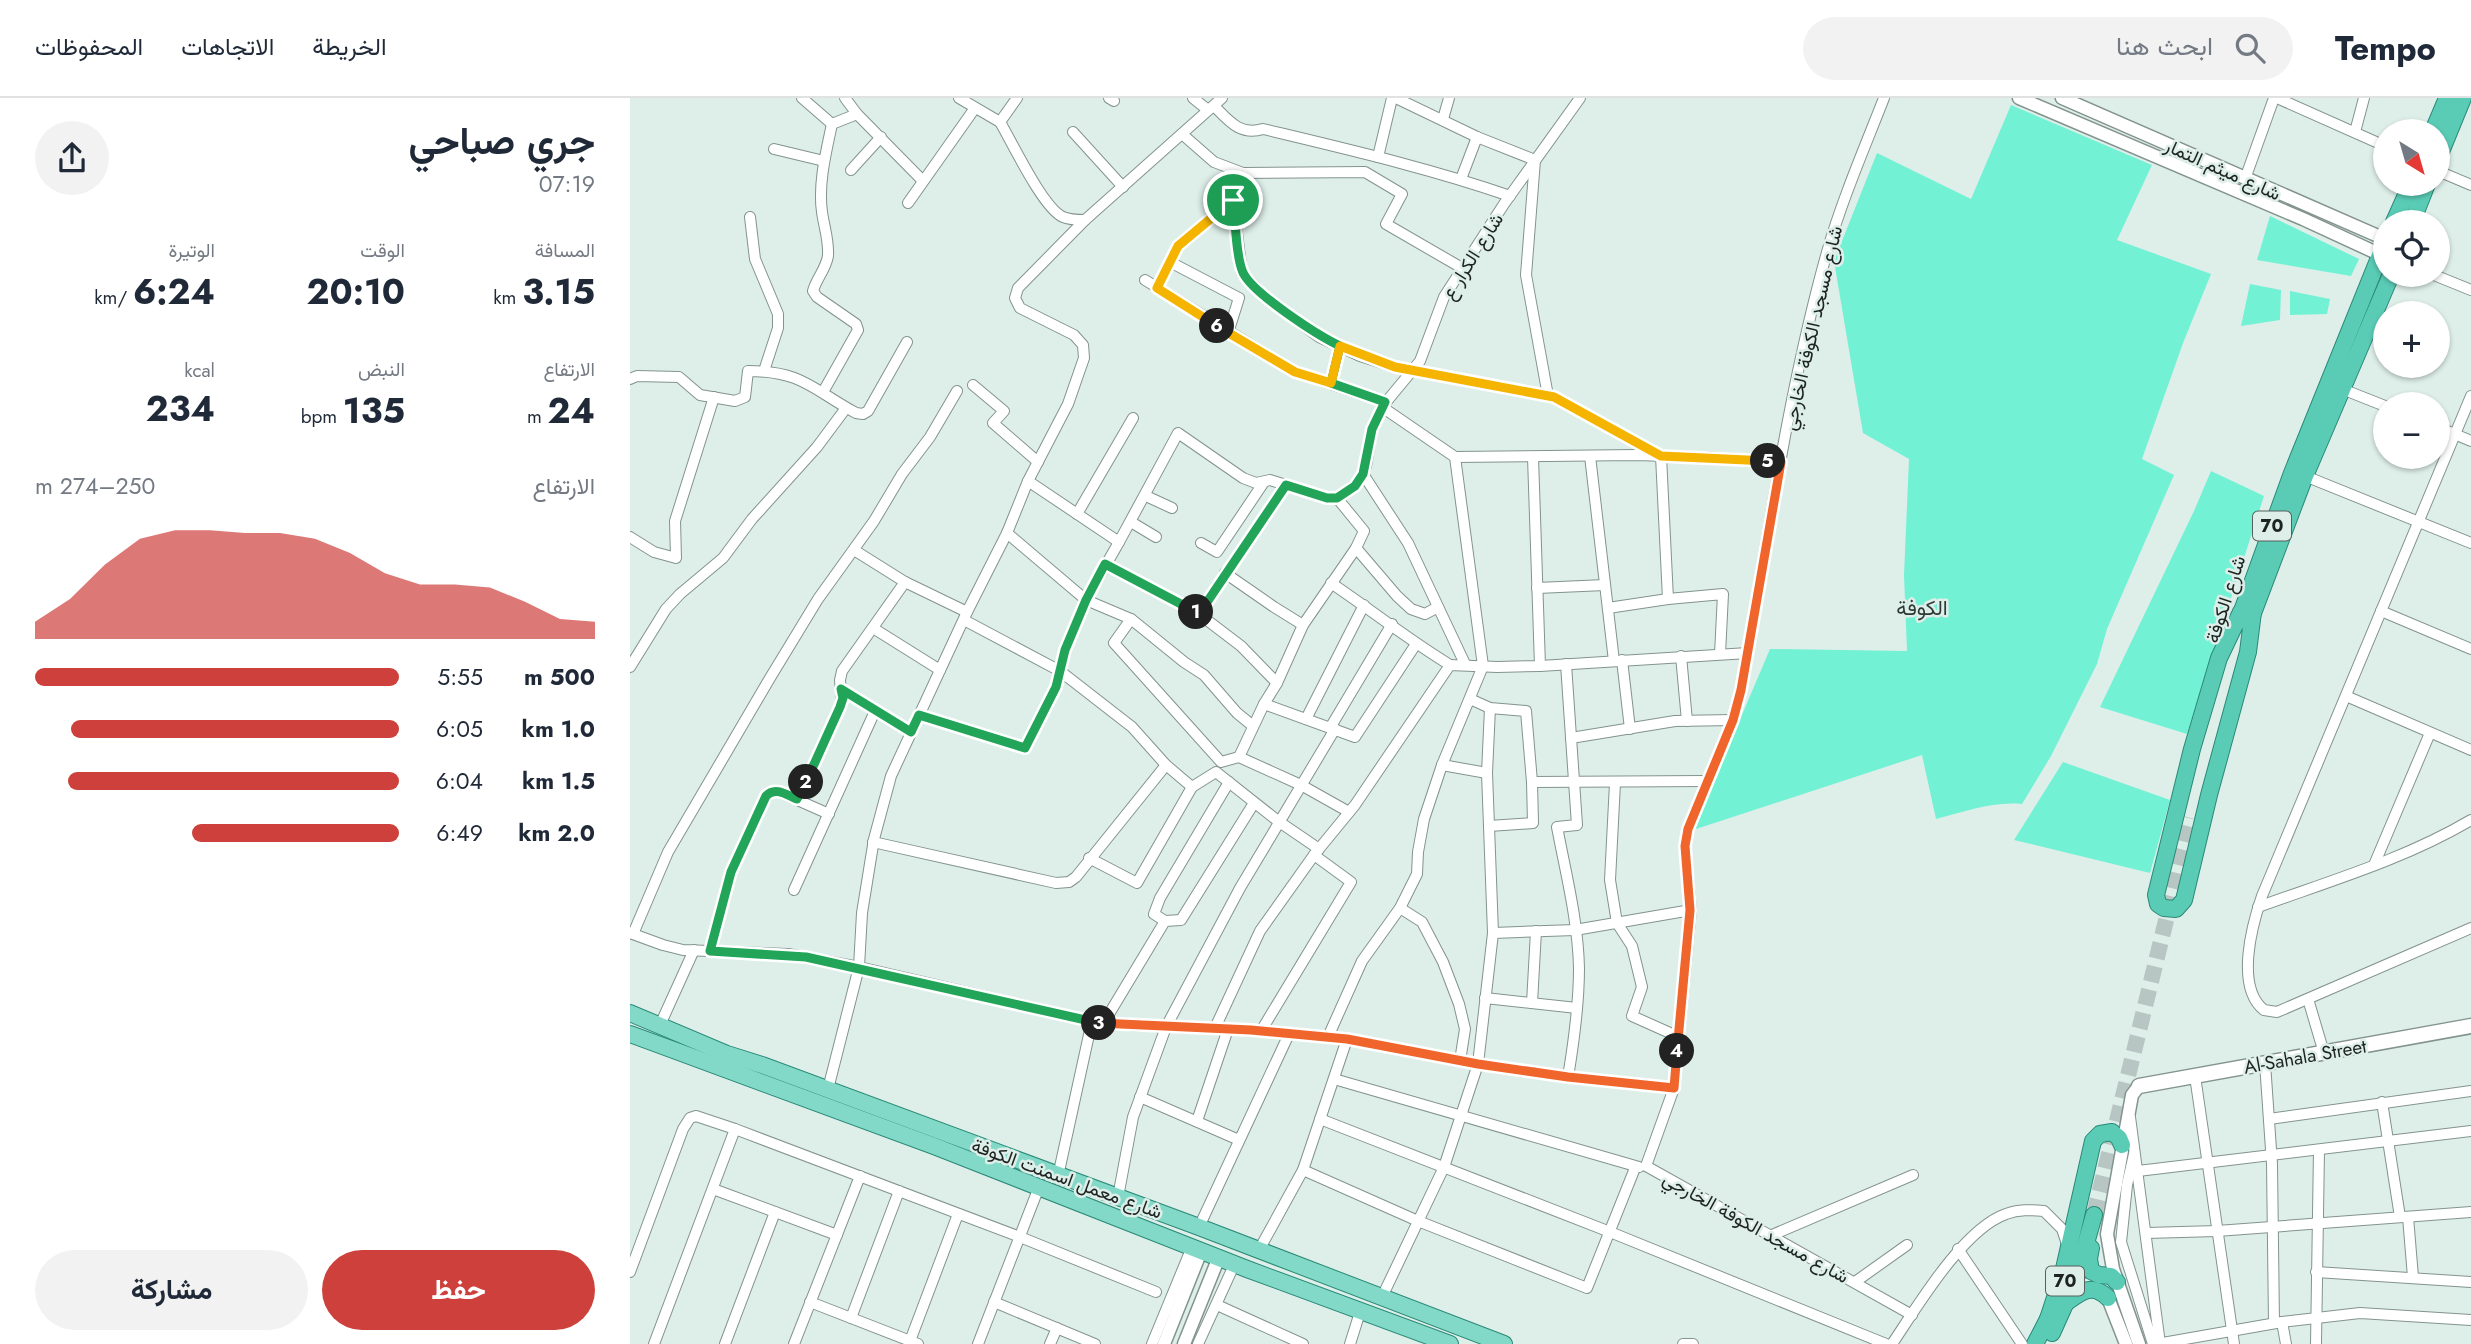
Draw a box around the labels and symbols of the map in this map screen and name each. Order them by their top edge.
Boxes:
north arrow [2373,119,2450,196]
street label: شارع ميثم التمار [2160,131,2285,207]
pin [1203,170,1263,230]
street label: شارع الكرار ع [1435,208,1510,305]
street label: شارع مسجد الكوفة الخارجي [1776,223,1851,433]
pin: 6 [1200,308,1234,344]
pin: 5 [1750,444,1786,478]
road number: 70 [2253,512,2291,540]
street label: شارع الكوفة [2199,552,2252,646]
district label: الكوفة [1896,593,1948,623]
pin: 1 [1178,594,1214,630]
pin: 2 [788,764,824,800]
pin: 3 [1082,1006,1116,1040]
street label: Al-Sahala Street [2242,1032,2369,1081]
pin: 4 [1660,1034,1694,1068]
street label: شارع معمل اسمنت الكوفة [968,1131,1166,1226]
street label: شارع مسجد الكوفة الخارجي [1657,1165,1854,1292]
road number: 70 [2046,1266,2084,1296]

